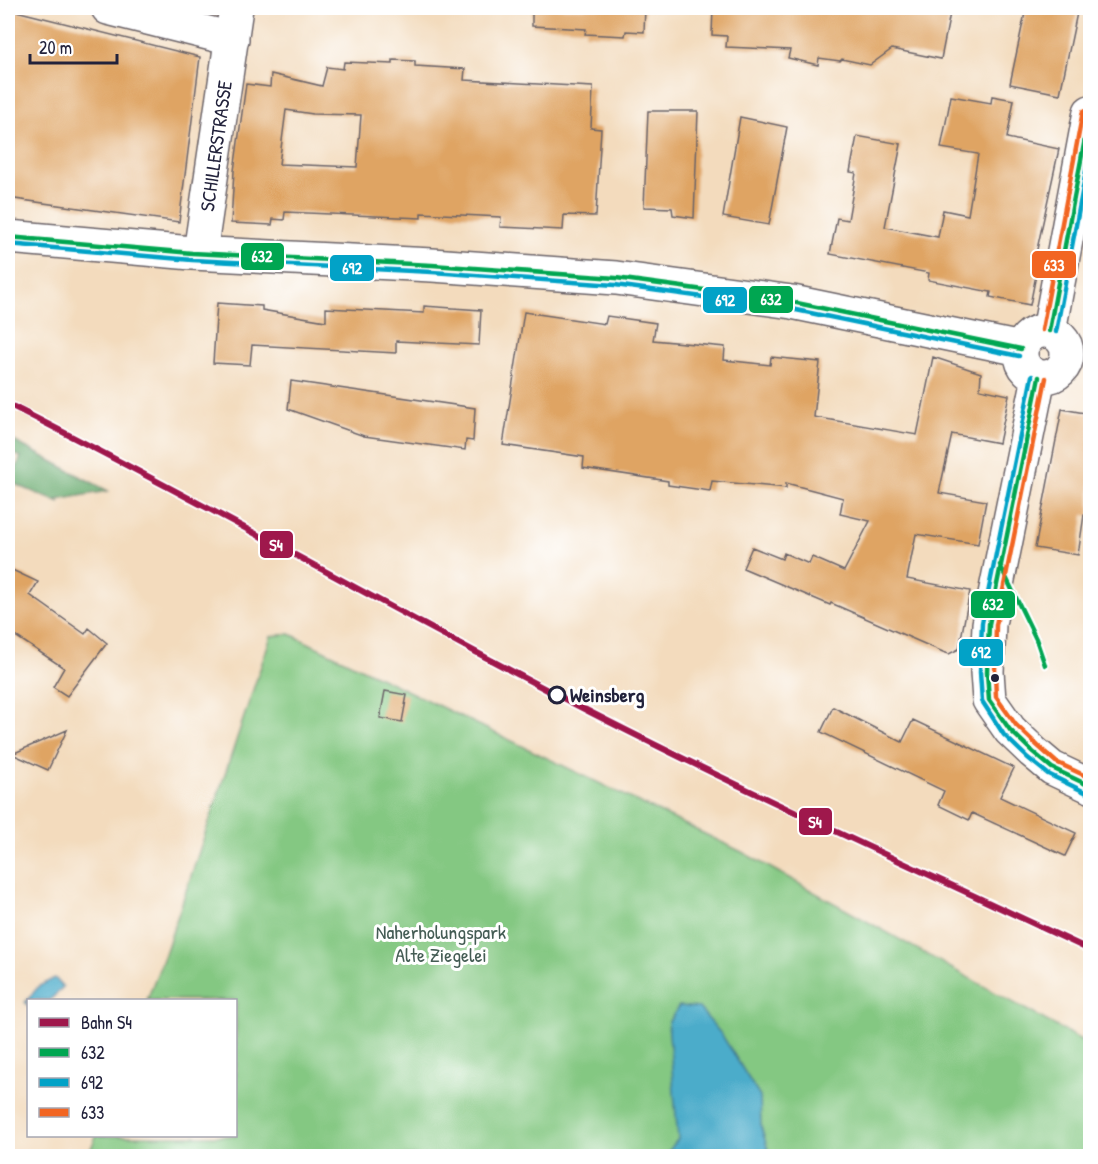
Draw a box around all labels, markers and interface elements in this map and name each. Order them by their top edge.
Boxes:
scale bar [30,27,117,65]
text: 20 m [39,35,72,60]
street label: SCHILLERSTRASSE [193,79,238,213]
line badge: 632 [240,242,285,271]
text: 632 [251,245,273,267]
line badge: 633 [1031,250,1077,279]
line badge: 692 [329,254,375,282]
text: 633 [1044,254,1064,276]
text: 692 [342,257,362,279]
line badge: 632 [748,285,794,314]
line badge: 692 [702,286,748,314]
text: 632 [760,288,782,310]
text: 692 [715,289,735,311]
line badge: S4 [259,530,294,559]
text: S4 [269,534,283,556]
line badge: 632 [970,590,1016,619]
text: 632 [982,593,1004,615]
line badge: 692 [958,638,1004,667]
text: 692 [971,641,991,663]
unlabelled marker [989,672,1001,684]
place label: Weinsberg [570,681,644,709]
marker: Weinsberg [548,686,566,704]
line badge: S4 [798,807,833,836]
text: S4 [808,811,822,833]
park label: Naherholungspark Alte Ziegelei [376,918,506,968]
legend [27,999,237,1137]
text: Bahn S4 [81,1010,132,1035]
text: 632 [81,1040,105,1065]
text: 692 [81,1070,104,1095]
text: 633 [81,1100,104,1125]

